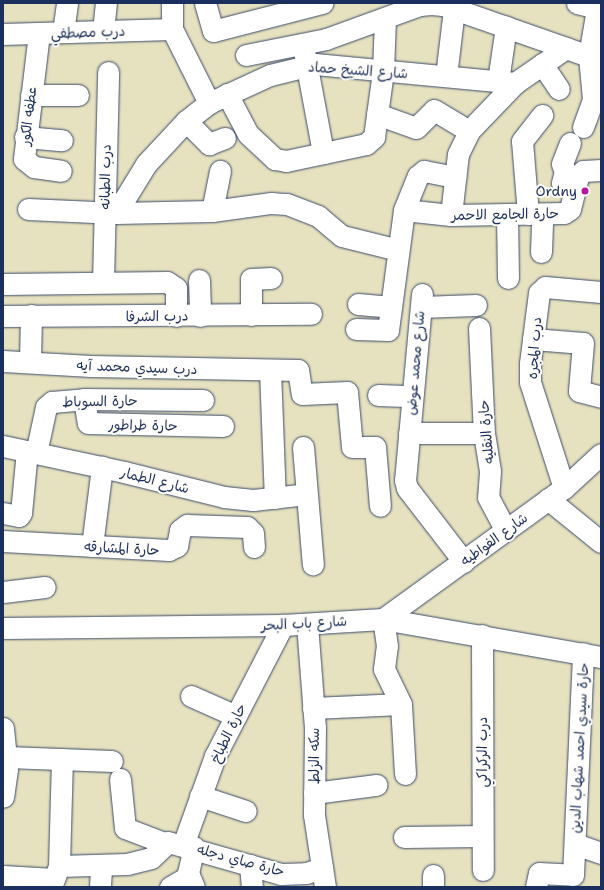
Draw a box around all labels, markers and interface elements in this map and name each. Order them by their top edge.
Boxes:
street label: درب مصطفي [50,22,126,42]
street label: شارع الشيخ حماد [308,58,408,82]
street label: عطفه الكور [16,86,40,146]
street label: درب الطبانه [96,144,114,210]
place label: Ordny [536,183,577,199]
marker: Ordny [580,186,590,196]
street label: حارة الجامع الاحمر [451,205,559,223]
street label: درب الشرفا [125,307,189,325]
street label: شارع محمد عوض [402,310,428,416]
street label: درب المجره [523,316,545,380]
street label: درب سيدي محمد آيه [76,356,198,378]
street label: حارة السوباط [62,392,138,410]
street label: حارة النقليه [475,399,497,465]
street label: حارة طراطور [108,416,178,434]
street label: شارع الطمار [119,463,191,497]
street label: شارع الفواطيه [457,509,531,569]
street label: حارة المشارقه [84,538,160,558]
street label: شارع باب البحر [261,612,347,634]
street label: حارة سيدي احمد شهاب الدين [566,662,592,834]
street label: حارة الطباخ [206,701,250,765]
street label: درب الركراكي [474,717,490,787]
street label: سكه الزلط [306,728,322,784]
street label: حارة صاي دجله [195,840,287,880]

